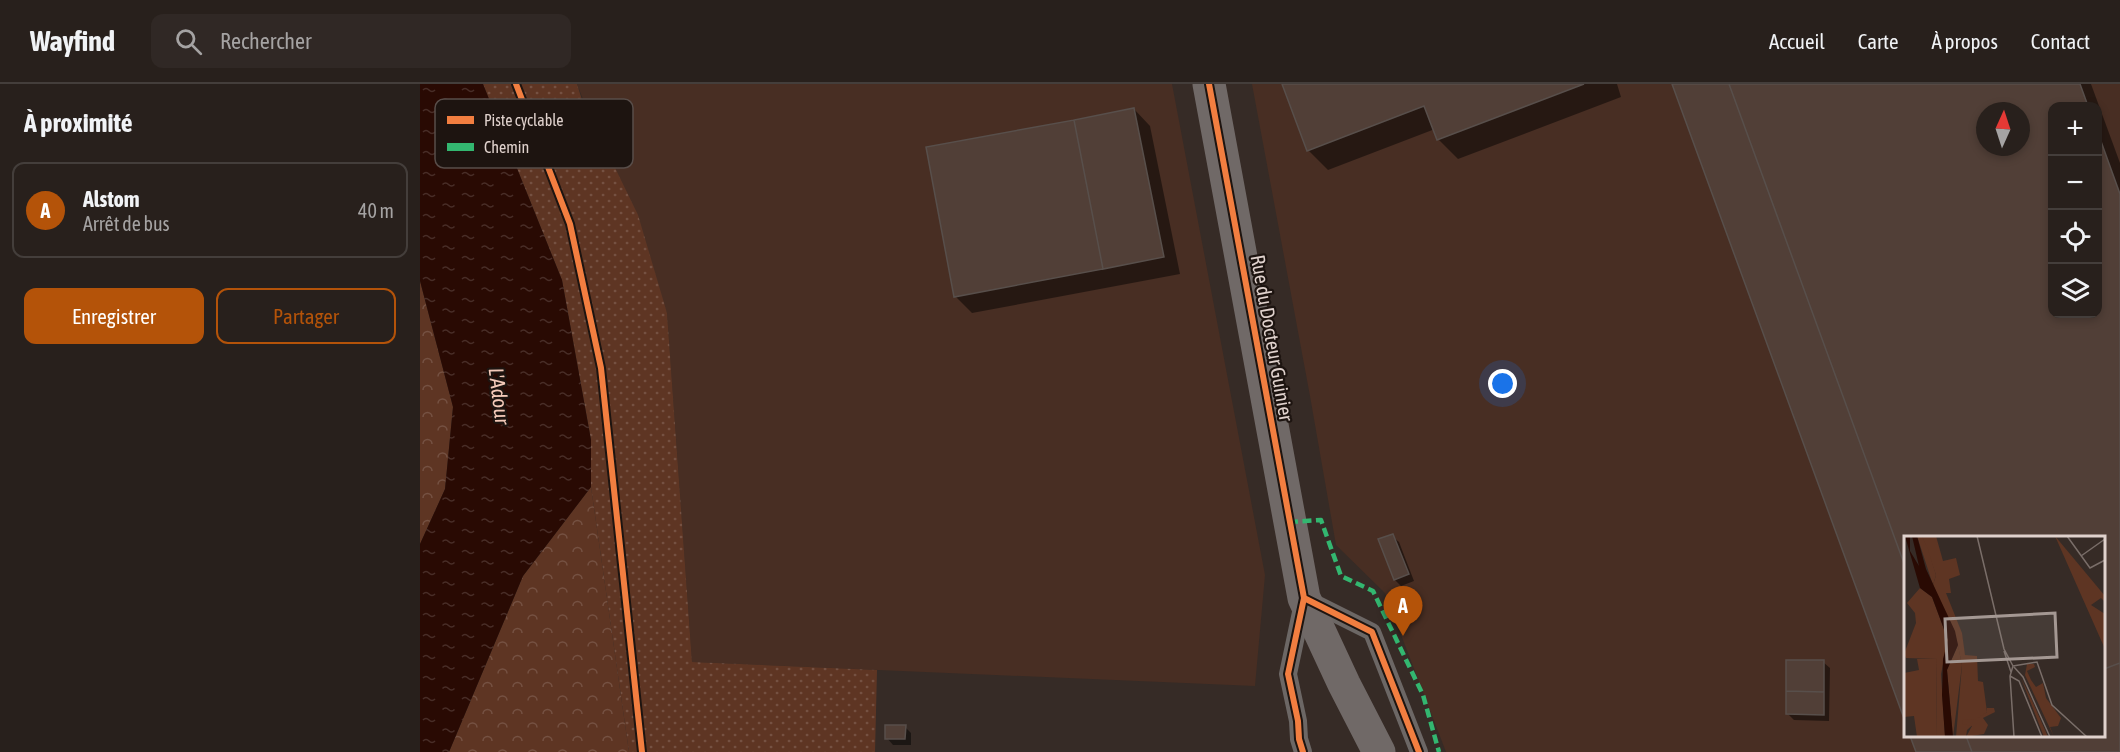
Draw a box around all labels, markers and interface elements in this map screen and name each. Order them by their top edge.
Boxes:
search box [151,14,571,68]
text: Wayfind [30,25,115,57]
icon: search [172,25,205,58]
text: Rechercher [220,28,312,54]
text: Accueil [1769,29,1825,53]
text: Carte [1858,29,1898,53]
text: À propos [1931,29,1998,53]
text: Contact [2031,29,2090,53]
legend [435,99,633,168]
north arrow [1976,102,2030,156]
map controls [2048,102,2102,318]
button: + [2048,102,2102,156]
text: À proximité [24,108,132,138]
text: Piste cyclable [484,111,564,130]
text: Chemin [484,138,529,156]
button: − [2048,156,2102,210]
text: Alstom [83,186,140,212]
text: A [41,199,50,222]
text: 40 m [358,199,394,222]
button: locate [2048,210,2102,264]
text: Arrêt de bus [83,212,170,235]
street label: Rue du Docteur Guinier [1247,253,1299,424]
button: layers [2048,264,2102,318]
button: Enregistrer [24,288,204,344]
button: Partager [216,288,396,344]
water label: L'Adour [485,366,515,426]
your location [1488,369,1517,398]
inset map [1904,536,2105,737]
pin: A [1384,586,1422,636]

